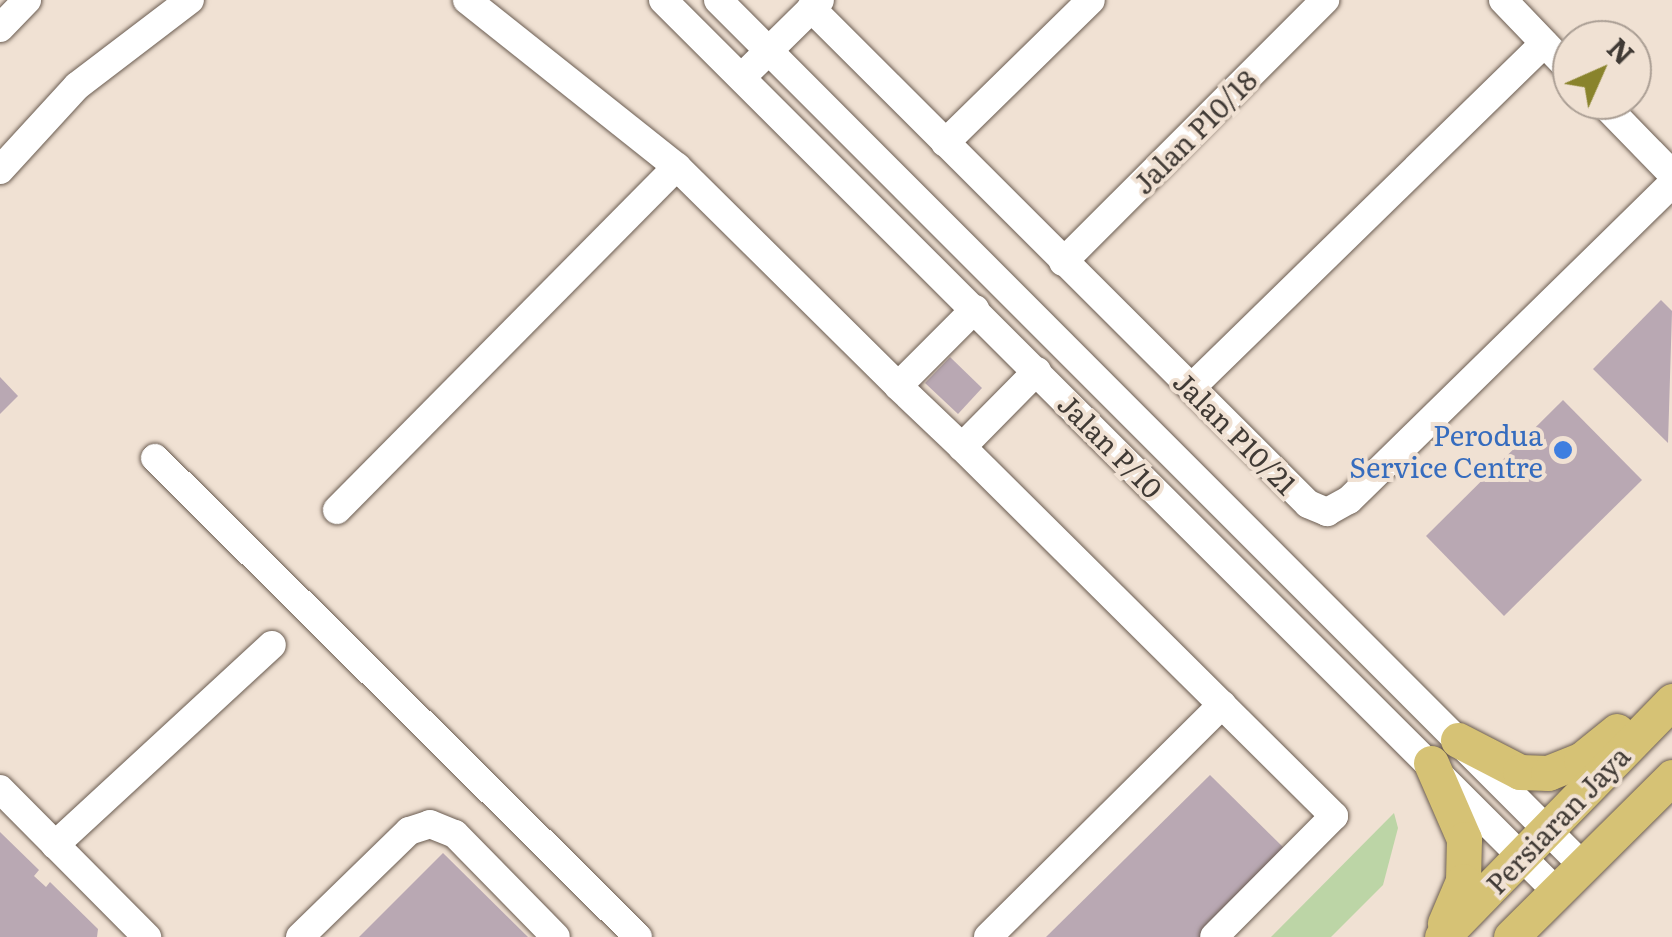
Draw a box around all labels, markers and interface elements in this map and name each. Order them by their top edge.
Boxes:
north arrow [1552,20,1652,120]
text: N [1599,27,1645,73]
street label: Jalan P10/18 [1125,62,1263,200]
street label: Jalan P10/21 [1168,364,1304,500]
street label: Jalan P/10 [1052,386,1170,504]
place label: Perodua Service Centre [1349,417,1543,483]
marker: Perodua Service Centre [1552,439,1574,461]
street label: Persiaran Jaya [1478,738,1636,900]

